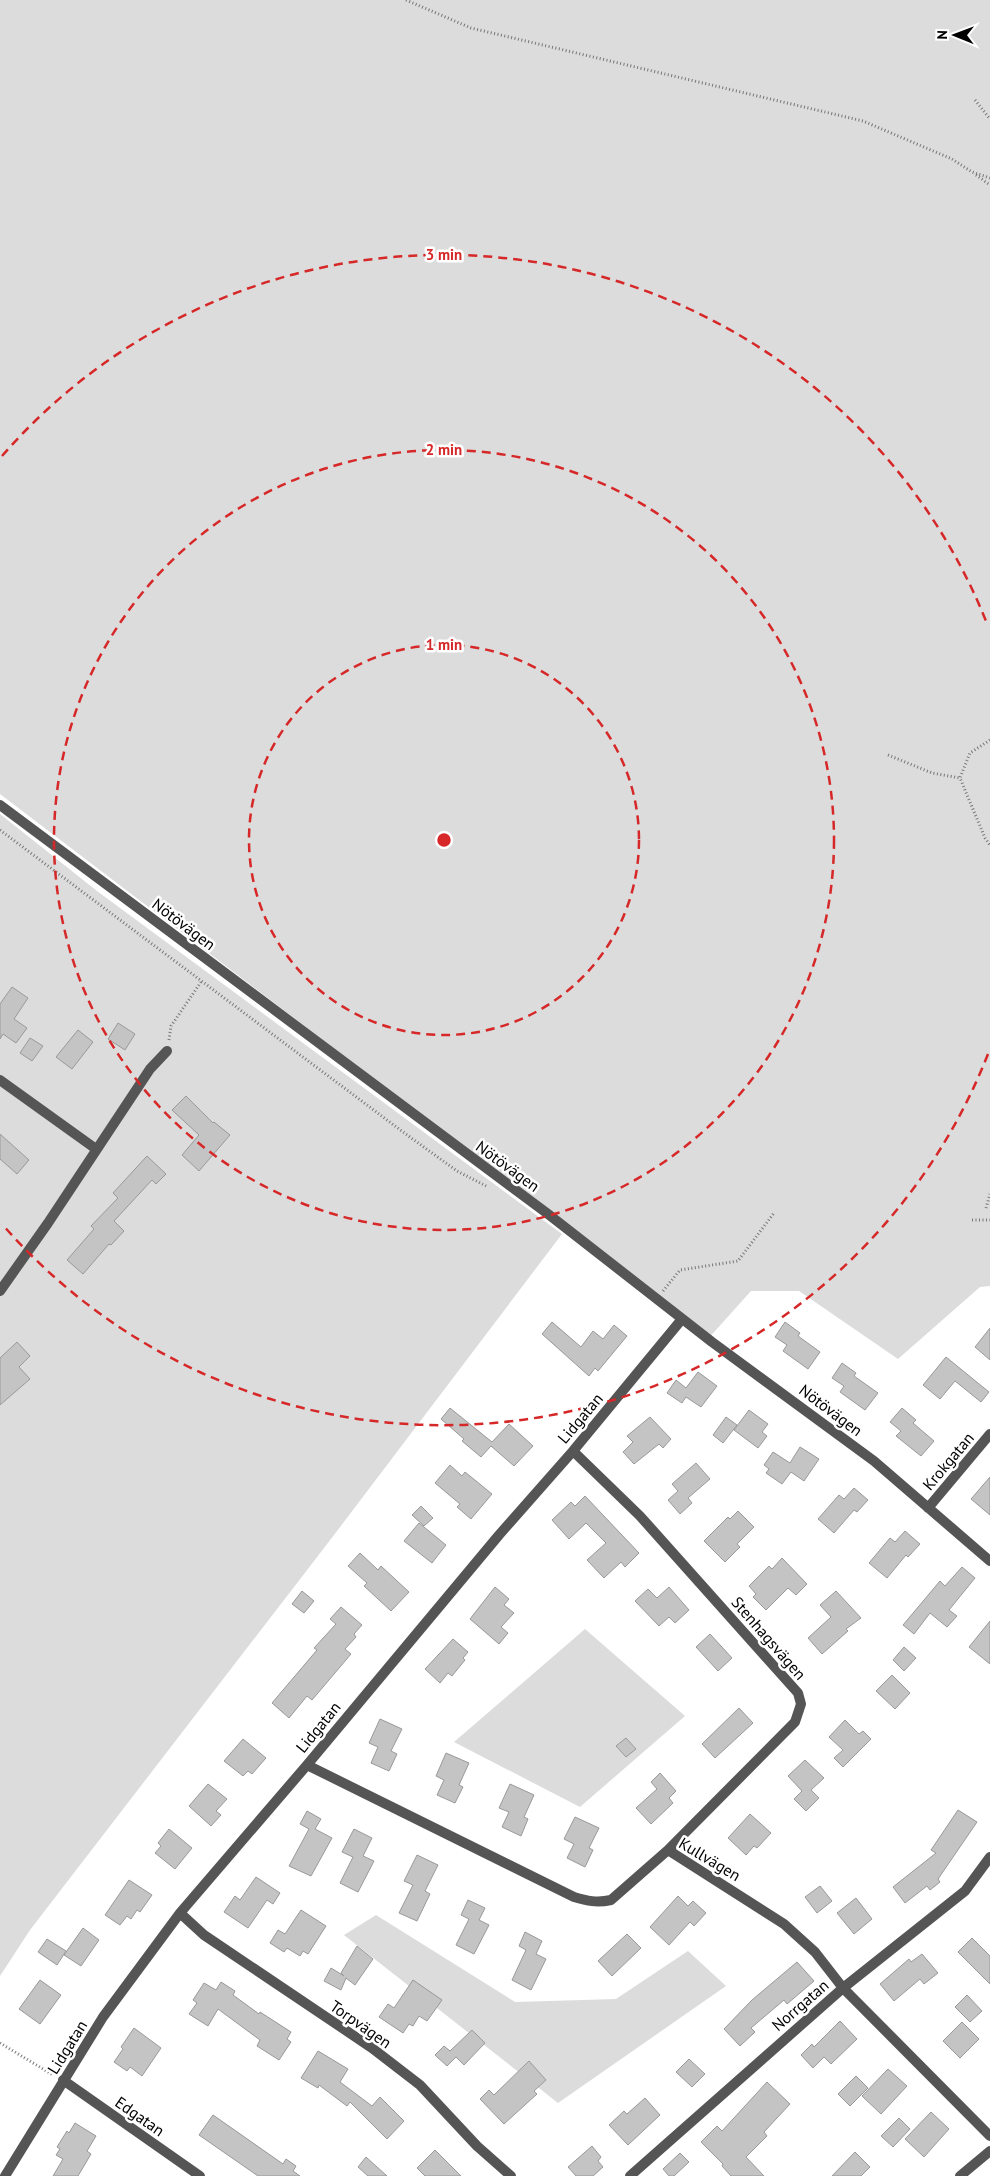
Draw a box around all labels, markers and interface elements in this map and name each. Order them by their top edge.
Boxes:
north arrow [930,10,980,60]
text: N [933,30,951,40]
text: 3 min [426,245,462,264]
text: 2 min [426,440,462,459]
text: 1 min [426,635,462,654]
centre of rings [435,831,453,849]
street label: Nötövägen [148,894,220,954]
street label: Nötövägen [472,1136,544,1196]
street label: Nötövägen [795,1380,867,1440]
street label: Lidgatan [553,1389,607,1447]
street label: Krokgatan [918,1428,978,1494]
street label: Stenhagsvägen [727,1592,811,1684]
street label: Lidgatan [291,1697,345,1757]
street label: Kullvägen [676,1833,744,1885]
street label: Norrgatan [767,1975,833,2035]
street label: Torpvägen [326,1996,396,2052]
street label: Lidgatan [43,2016,91,2078]
street label: Edgatan [111,2092,169,2140]

